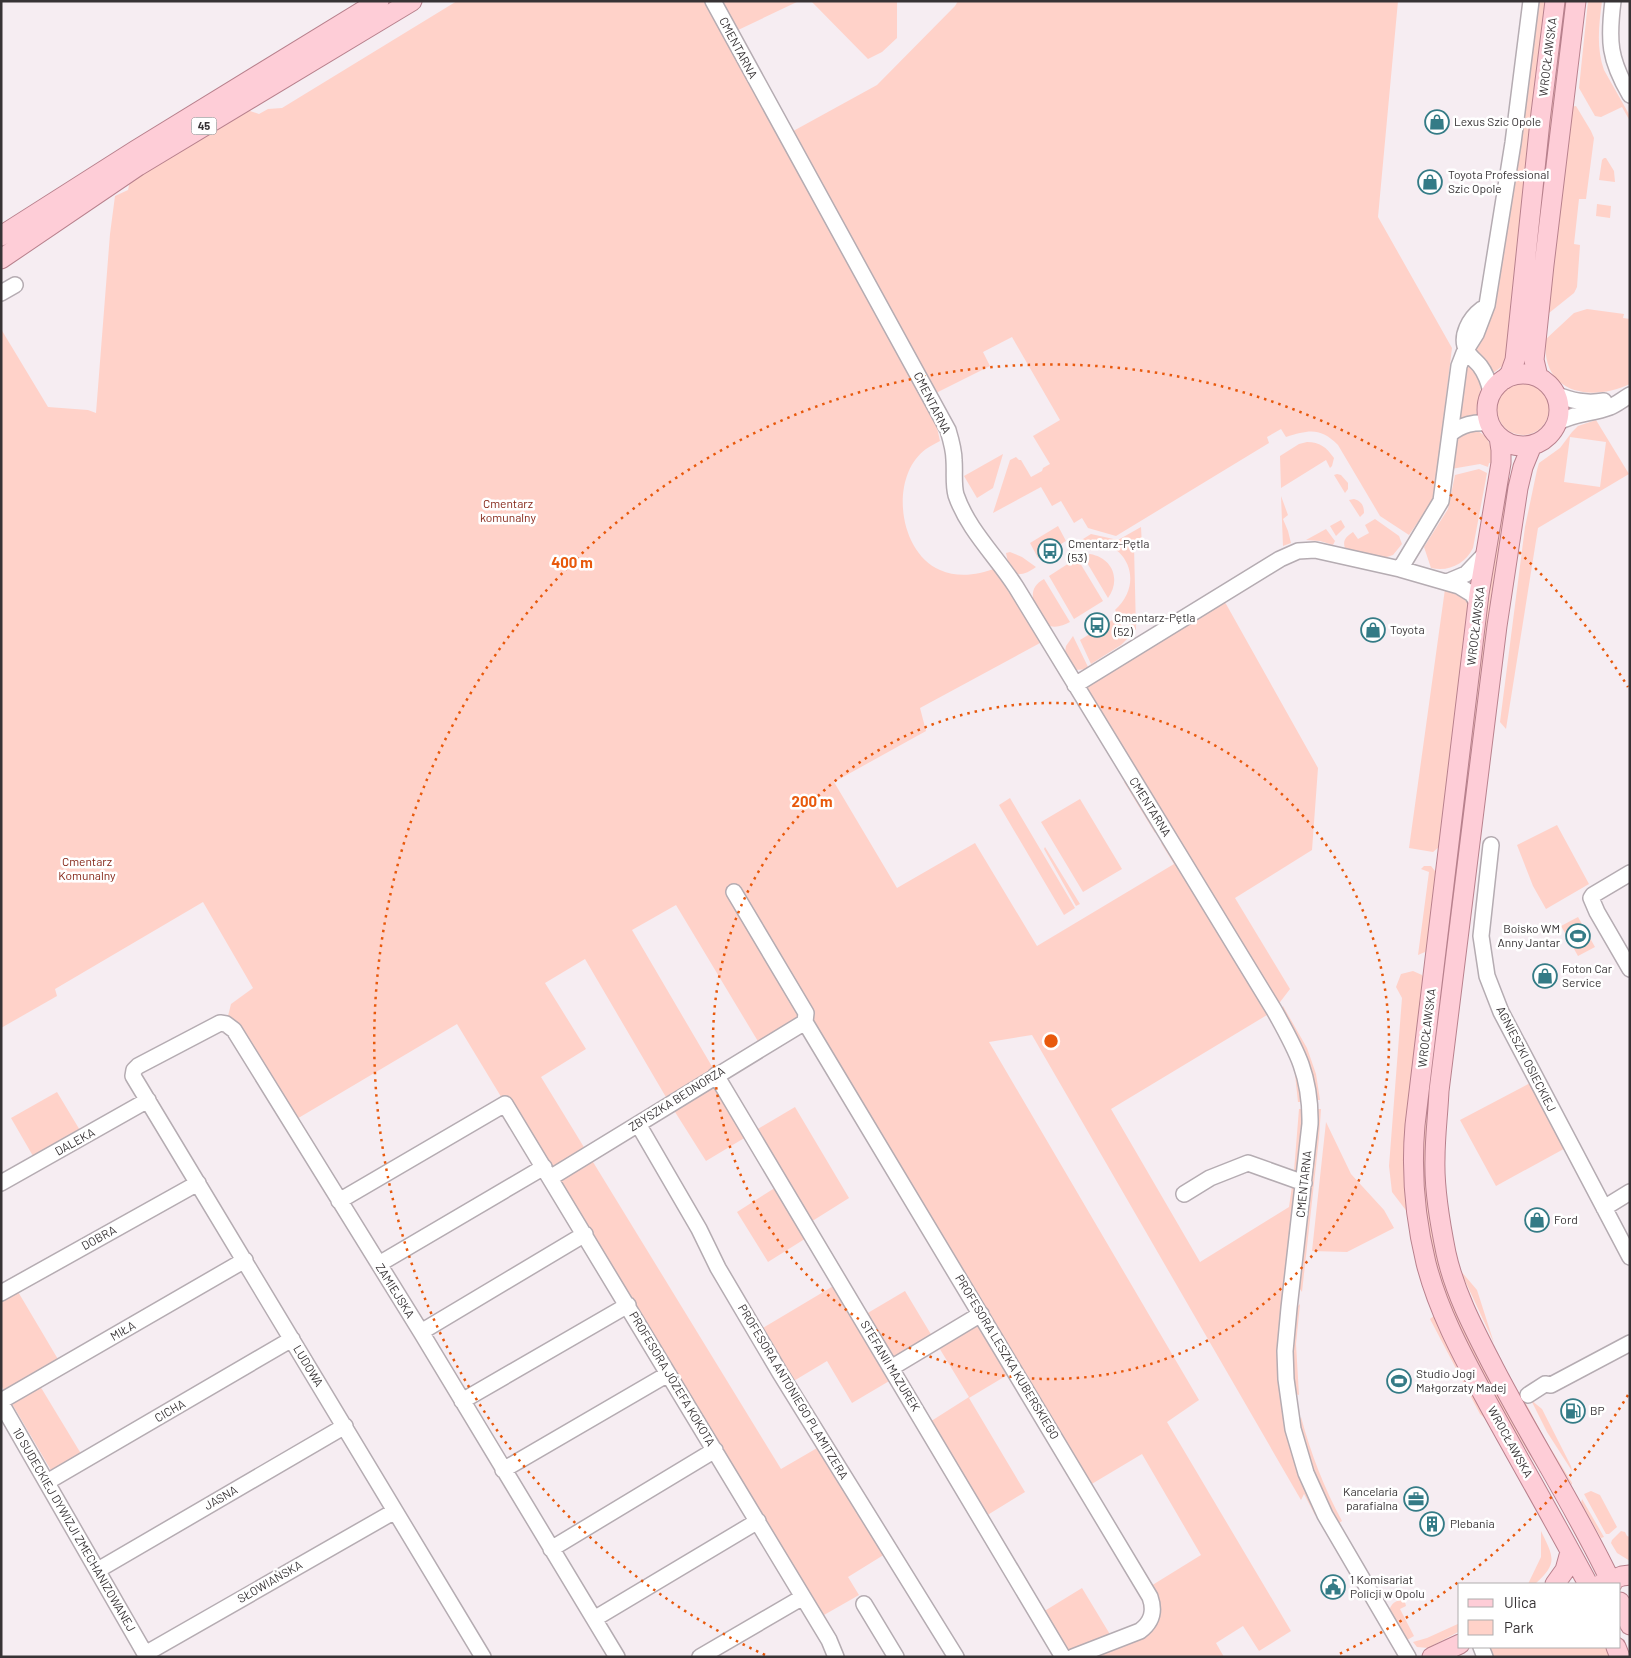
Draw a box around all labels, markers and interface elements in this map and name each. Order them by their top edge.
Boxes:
street label: CMENTARNA [717,14,761,81]
street label: WROCŁAWSKA [1535,17,1559,97]
shop icon: Lexus Szic Opole [1424,109,1450,135]
place label: Lexus Szic Opole [1454,114,1541,128]
road number: 45 [192,118,216,134]
place label: Toyota Professional Szic Opole [1448,167,1549,195]
shop icon: Toyota Professional Szic Opole [1417,169,1443,195]
street label: CMENTARNA [911,369,954,436]
park label: Cmentarz komunalny [480,496,536,524]
place label: Cmentarz-Pętla (53) [1067,536,1149,564]
bus stop icon: Cmentarz-Pętla (53) [1037,538,1063,564]
text: 400 m [551,553,593,571]
street label: WROCŁAWSKA [1463,586,1487,666]
place label: Cmentarz-Pętla (52) [1113,610,1195,638]
bus stop icon: Cmentarz-Pętla (52) [1084,612,1110,638]
shop icon: Toyota [1360,617,1386,643]
place label: Toyota [1390,622,1425,636]
street label: CMENTARNA [1127,774,1175,839]
text: 200 m [791,792,833,810]
park label: Cmentarz Komunalny [58,854,116,882]
place label: Boisko WM Anny Jantar [1498,921,1561,949]
sports icon: Boisko WM Anny Jantar [1565,923,1591,949]
place label: Foton Car Service [1562,961,1613,989]
shop icon: Foton Car Service [1532,963,1558,989]
street label: WROCŁAWSKA [1414,988,1438,1068]
street label: AGNIESZKI OSIECKIEJ [1494,1004,1559,1113]
centre of rings [1042,1032,1060,1050]
street label: ZBYSZKA BEDNORZA [626,1063,727,1133]
street label: DALEKA [52,1124,97,1158]
street label: CMENTARNA [1293,1150,1313,1218]
shop icon: Ford [1524,1207,1550,1233]
place label: Ford [1554,1212,1578,1226]
street label: DOBRA [79,1222,118,1252]
street label: ZAMIEJSKA [374,1261,418,1320]
street label: PROFESORA LESZKA KUBERSKIEGO [953,1272,1063,1441]
street label: PROFESORA ANTONIEGO PLAMITZERA [736,1301,852,1482]
street label: PROFESORA JÓZEFA KOKOTA [627,1309,719,1448]
street label: MIŁA [107,1317,138,1343]
street label: STEFANII MAZUREK [858,1318,924,1414]
street label: LUDOWA [291,1342,327,1389]
place label: Studio Jogi Małgorzaty Madej [1416,1366,1507,1394]
sports icon: Studio Jogi Małgorzaty Madej [1386,1368,1412,1394]
street label: CICHA [152,1396,187,1424]
fuel station icon: BP [1560,1398,1586,1424]
street label: WROCŁAWSKA [1486,1403,1536,1480]
place label: BP [1590,1403,1605,1417]
street label: 10 SUDECKIEJ DYWIZJI ZMECHANIZOWANEJ [11,1425,139,1634]
street label: JASNA [201,1482,240,1512]
place label: Kancelaria parafialna [1343,1484,1398,1512]
office icon: Kancelaria parafialna [1403,1486,1429,1512]
building icon: Plebania [1419,1511,1445,1537]
place label: Plebania [1450,1516,1495,1530]
street label: SŁOWIAŃSKA [235,1557,304,1605]
place label: 1 Komisariat Policji w Opolu [1350,1572,1425,1600]
public building icon: 1 Komisariat Policji w Opolu [1320,1574,1346,1600]
legend [1458,1583,1621,1648]
text: Ulica [1504,1593,1536,1611]
text: Park [1504,1618,1534,1636]

